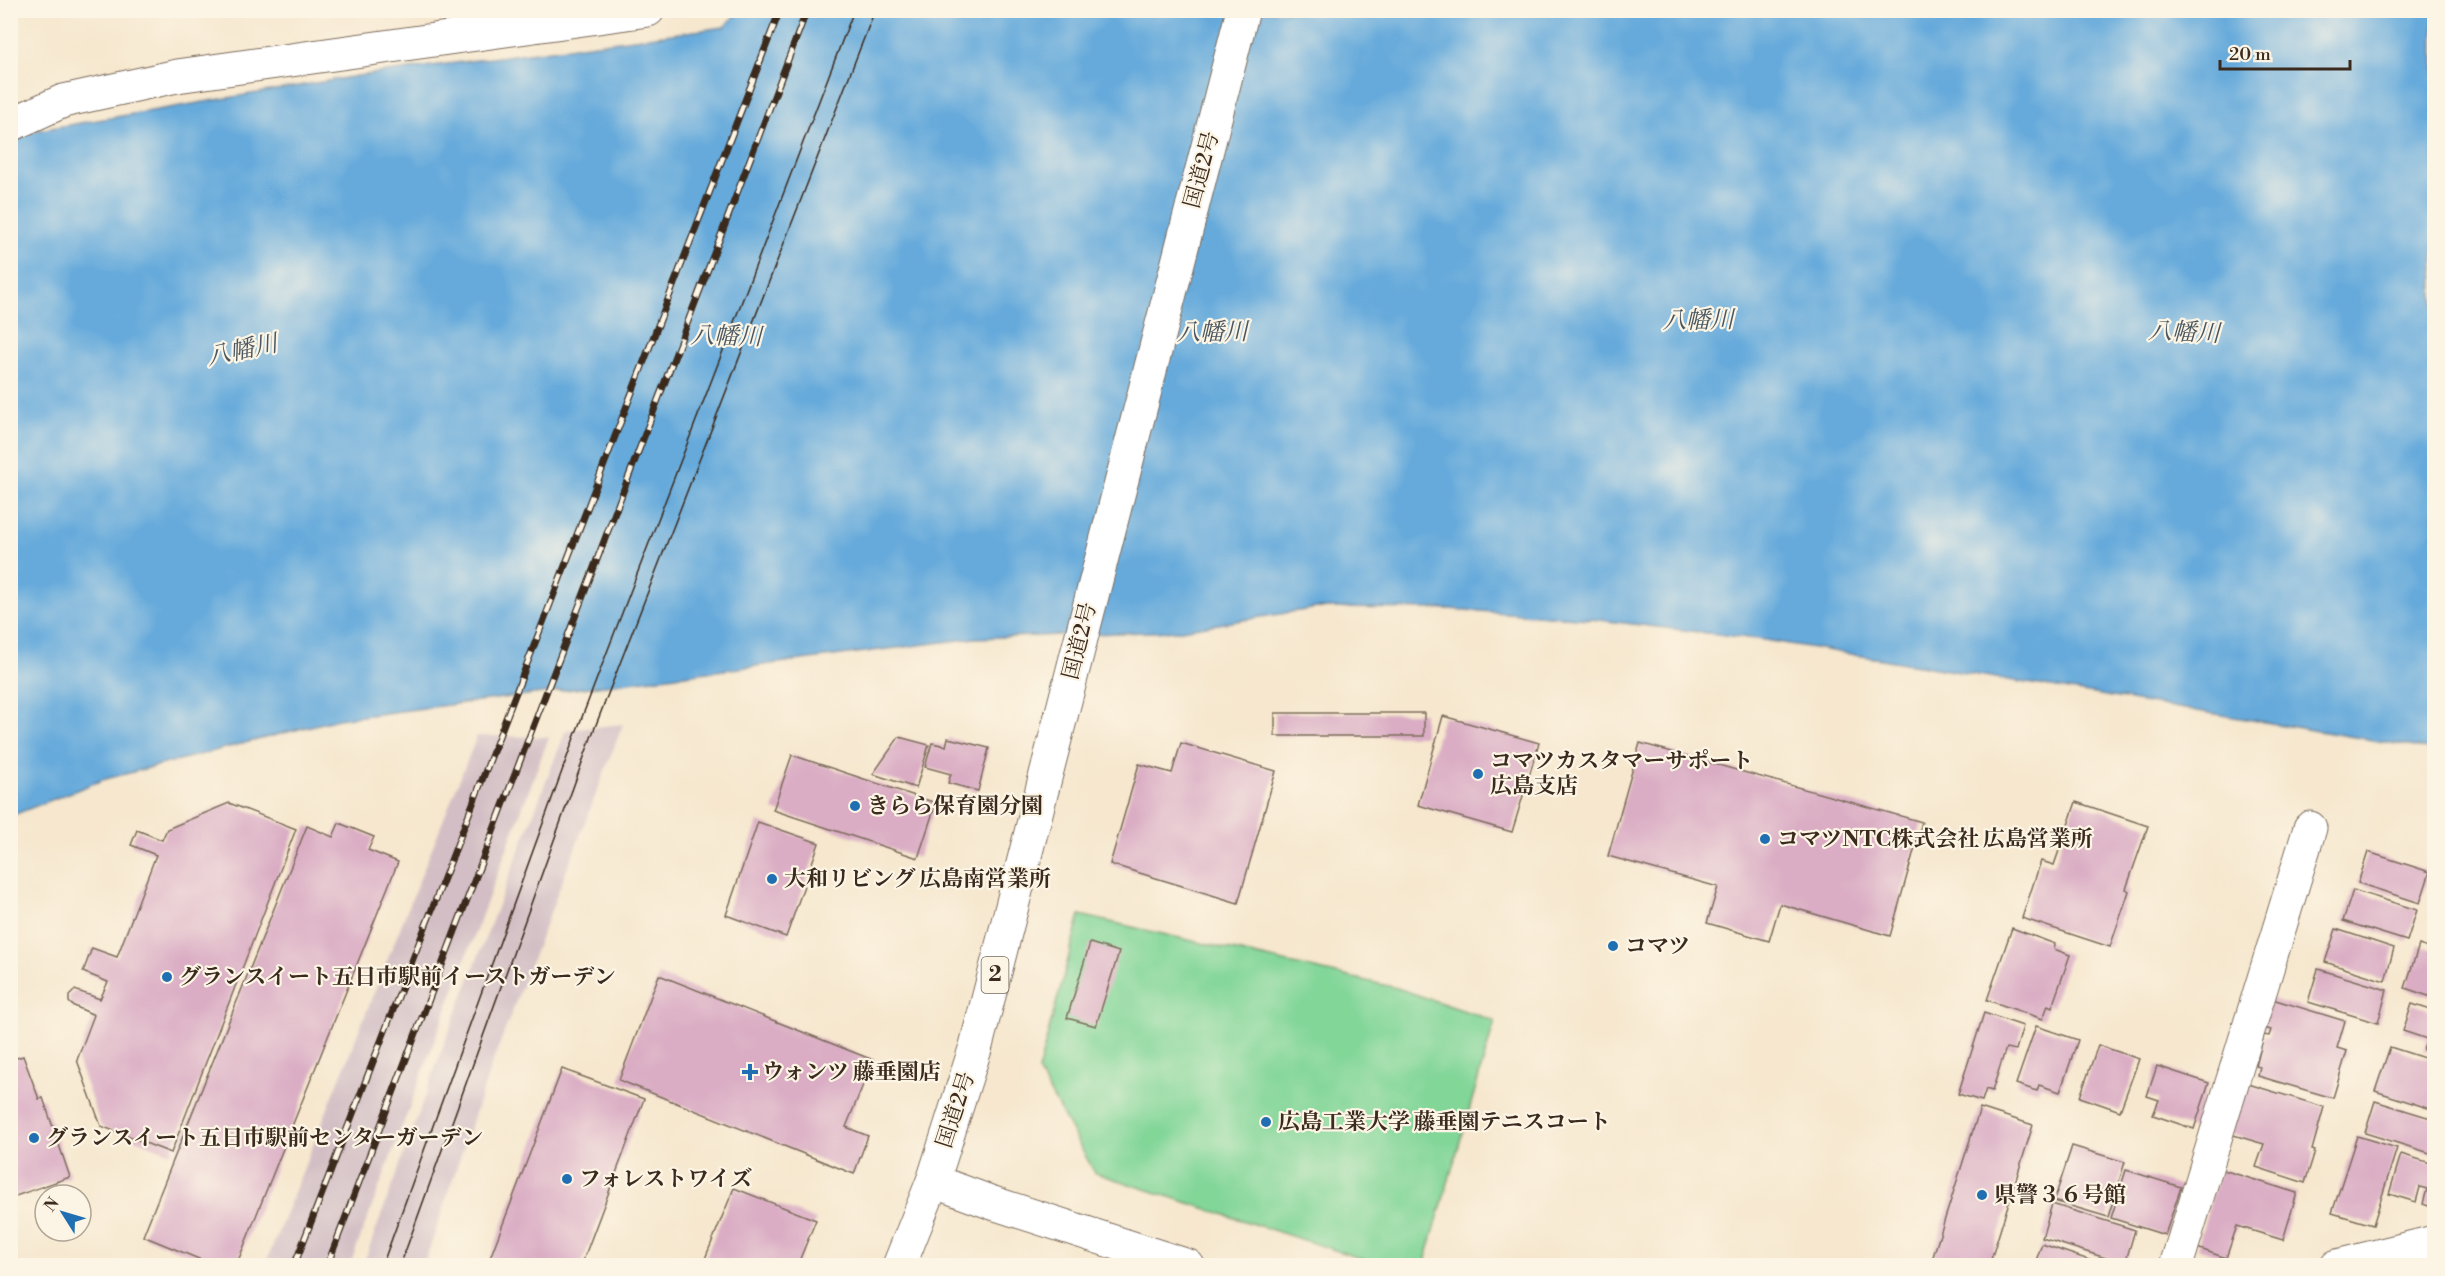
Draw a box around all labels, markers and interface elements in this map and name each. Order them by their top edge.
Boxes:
scale bar [2220,33,2350,71]
text: 20 m [2229,43,2271,66]
street label: 国道2号 [1179,129,1225,211]
water label: 八幡川 [1662,305,1737,337]
water label: 八幡川 [1176,317,1251,349]
water label: 八幡川 [2147,317,2223,349]
water label: 八幡川 [690,321,765,353]
water label: 八幡川 [204,328,283,373]
street label: 国道2号 [1057,600,1103,682]
place label: コマツカスタマーサポート 広島支店 [1490,748,1753,800]
marker: コマツカスタマーサポート 広島支店 [1471,767,1485,781]
place label: きらら保育園分園 [867,793,1043,820]
marker: きらら保育園分園 [848,799,862,813]
place label: コマツNTC株式会社 広島営業所 [1777,826,2093,853]
marker: コマツNTC株式会社 広島営業所 [1758,832,1772,846]
place label: 大和リビング 広島南営業所 [784,866,1051,893]
marker: 大和リビング 広島南営業所 [765,872,779,886]
place label: コマツ [1625,933,1690,960]
marker: コマツ [1606,939,1620,953]
road number: 2 [982,957,1008,993]
place label: グランスイート五日市駅前イーストガーデン [179,964,616,991]
marker: グランスイート五日市駅前イーストガーデン [160,970,174,984]
place label: ウォンツ 藤垂園店 [762,1059,941,1086]
marker: ウォンツ 藤垂園店 [743,1065,757,1079]
street label: 国道2号 [931,1068,981,1152]
place label: 広島工業大学 藤垂園テニスコート [1278,1109,1611,1136]
marker: 広島工業大学 藤垂園テニスコート [1259,1115,1273,1129]
place label: グランスイート五日市駅前センターガーデン [46,1125,483,1152]
marker: グランスイート五日市駅前センターガーデン [27,1131,41,1145]
place label: フォレストワイズ [579,1166,752,1193]
marker: フォレストワイズ [560,1172,574,1186]
place label: 県警３６号館 [1994,1182,2126,1209]
north arrow [33,1183,93,1243]
marker: 県警３６号館 [1975,1188,1989,1202]
text: N [40,1193,64,1216]

